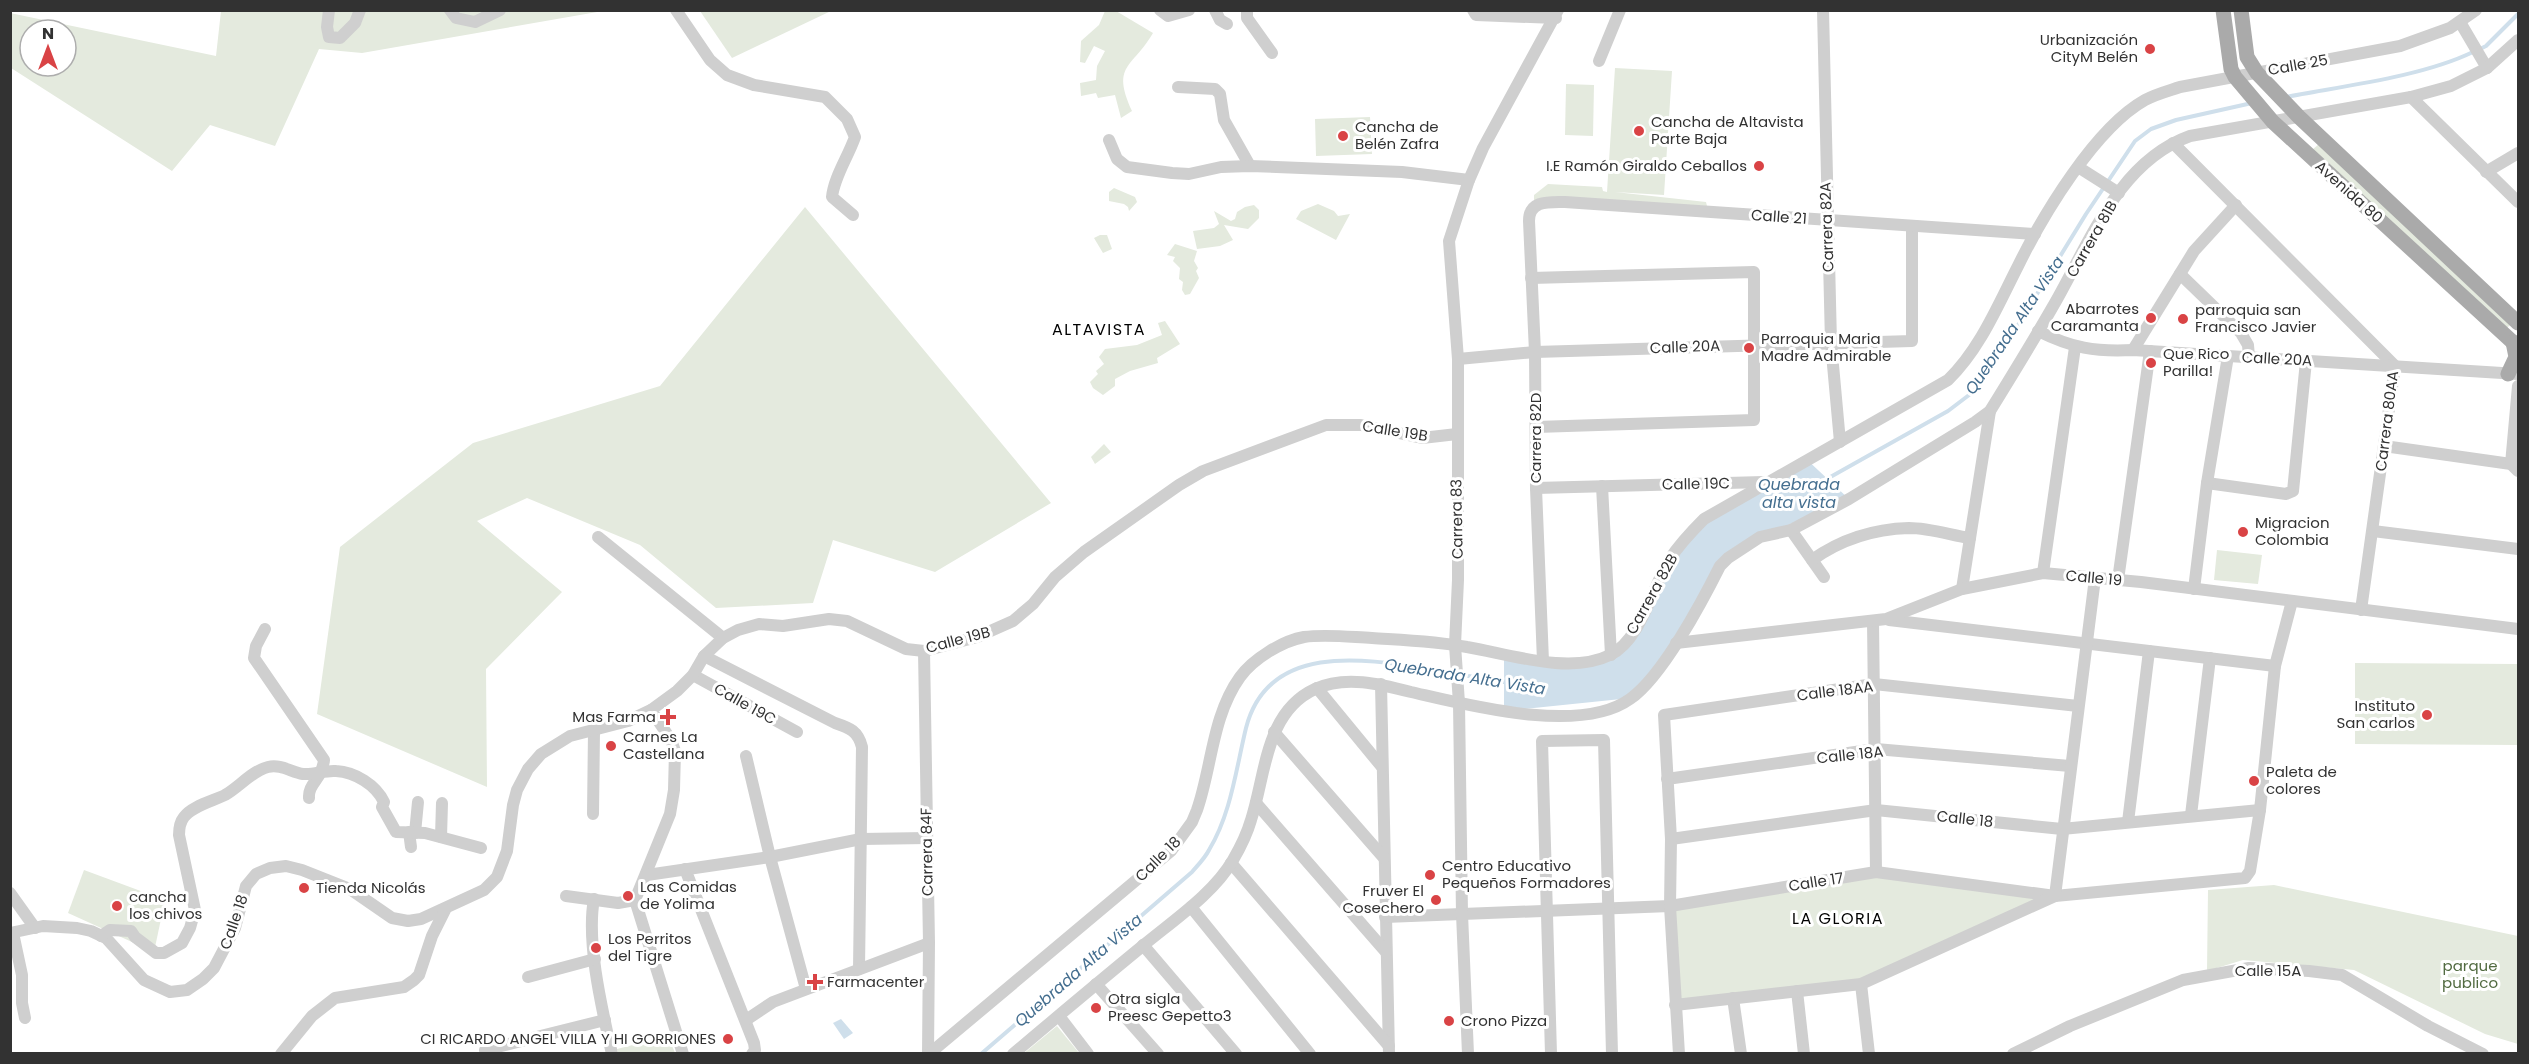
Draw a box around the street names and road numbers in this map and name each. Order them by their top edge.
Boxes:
street label: Calle 25 [2266,49,2330,80]
street label: Avenida 80 [2311,156,2388,228]
street label: Carrera 82A [1814,182,1839,272]
street label: Carrera 81B [2061,197,2122,281]
street label: Calle 21 [1750,204,1808,229]
street label: Calle 20A [1649,335,1721,358]
street label: Calle 20A [2241,346,2313,371]
street label: Carrera 80AA [2370,370,2403,472]
street label: Carrera 82D [1525,393,1546,483]
street label: Calle 19B [1361,415,1429,446]
street label: Calle 19C [1662,472,1730,495]
street label: Carrera 83 [1445,479,1468,559]
street label: Carrera 82B [1621,550,1682,638]
street label: Calle 19 [2065,565,2123,590]
street label: Calle 19B [923,621,992,658]
street label: Calle 18AA [1796,675,1874,706]
street label: Calle 19C [710,678,780,729]
street label: Calle 18A [1816,741,1884,768]
street label: Calle 18 [1936,805,1994,832]
street label: Carrera 84F [915,807,938,896]
street label: Calle 18 [1130,831,1185,886]
street label: Calle 17 [1787,867,1845,896]
street label: Calle 18 [214,892,253,952]
street label: Calle 15A [2235,960,2301,981]

